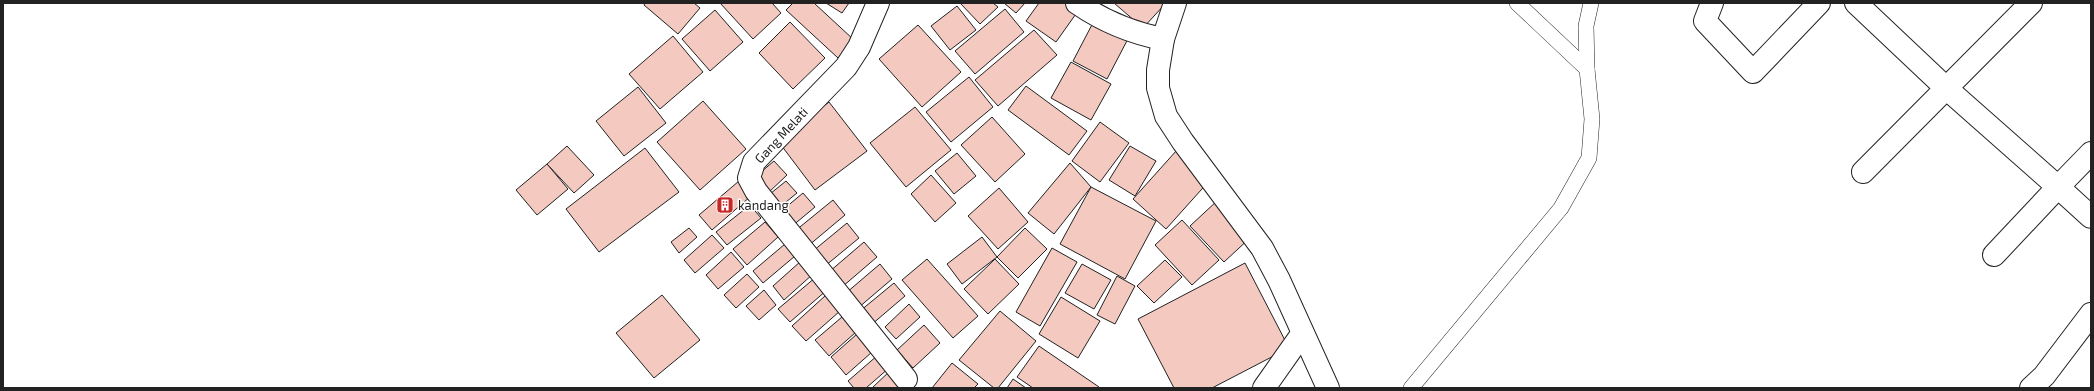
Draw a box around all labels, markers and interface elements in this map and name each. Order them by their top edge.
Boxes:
street label: Gang Melati [751,104,811,166]
building icon: kandang [715,195,735,215]
place label: kandang [738,197,789,213]

